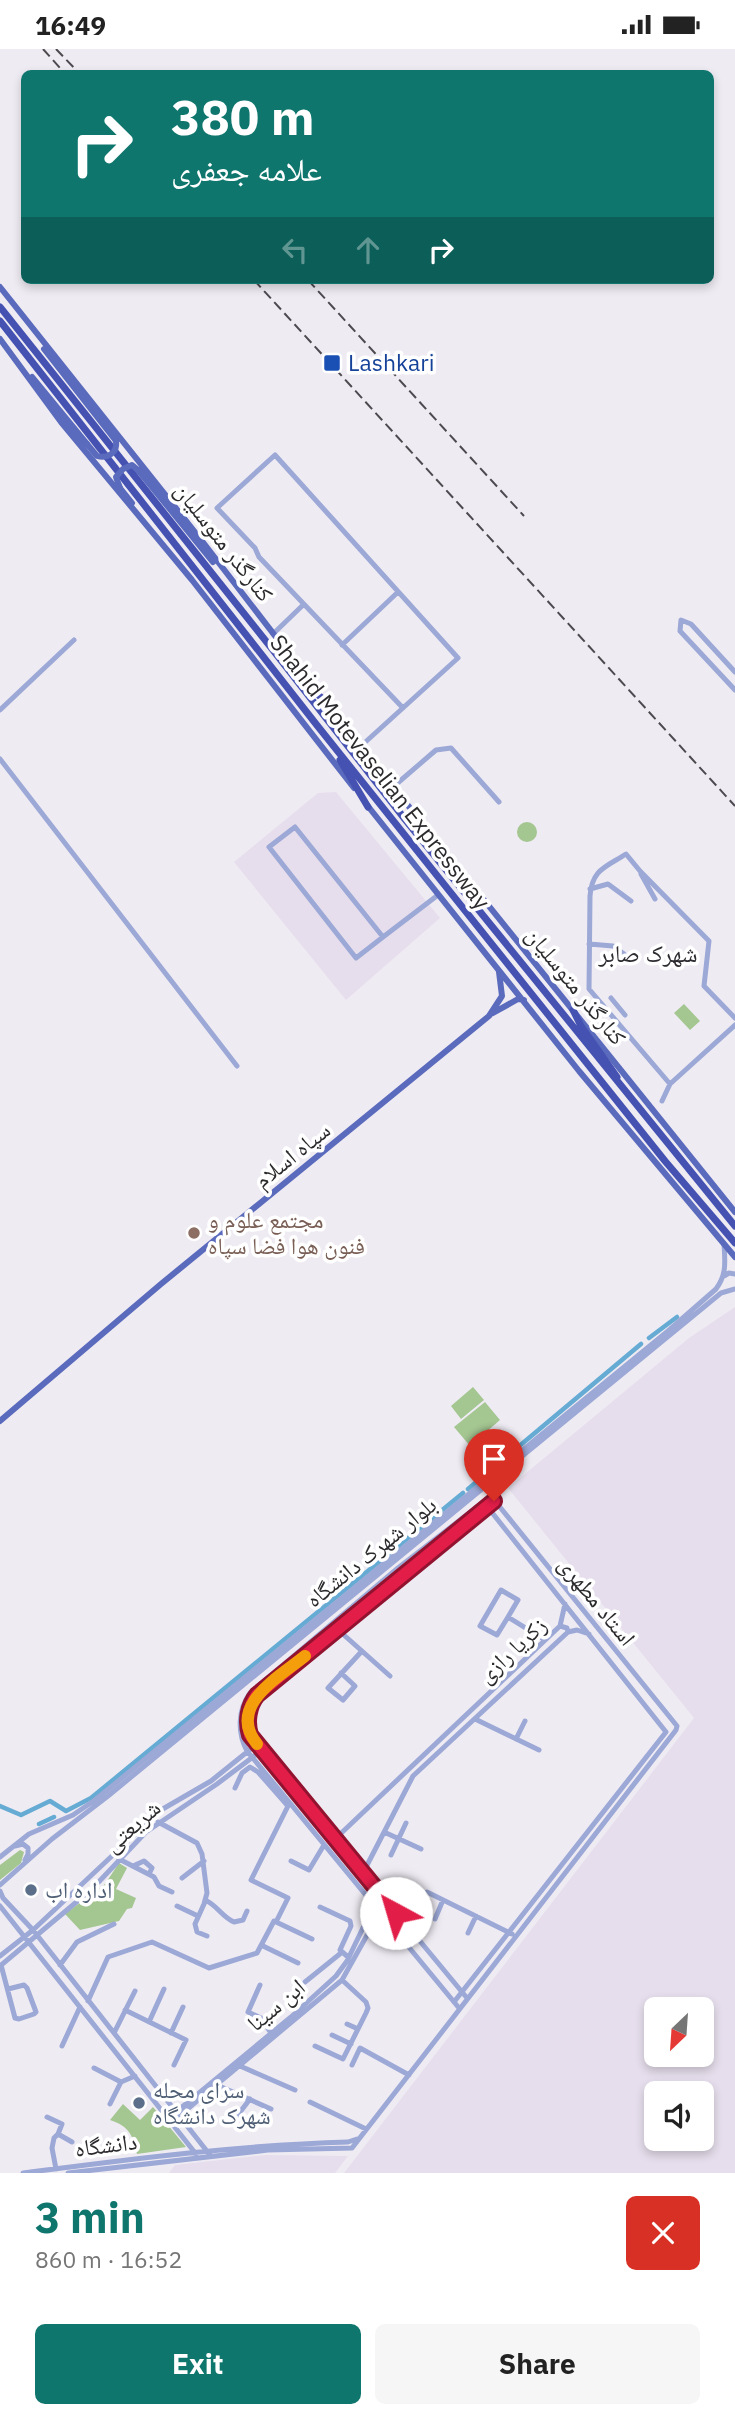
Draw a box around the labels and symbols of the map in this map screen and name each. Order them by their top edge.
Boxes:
place label: Lashkari [348,347,435,377]
marker: Lashkari [322,353,342,373]
street label: کنارگذر متوسلیان [169,476,281,608]
street label: Shahid Motevaselian Expressway [264,628,498,915]
street label: کنارگذر متوسلیان [520,920,634,1051]
district label: شهرک صابر [598,937,697,969]
street label: سپاه اسلام [247,1114,337,1196]
place label: مجتمع علوم و فنون هوا فضا سپاه [208,1204,365,1260]
marker: مجتمع علوم و فنون هوا فضا سپاه [186,1225,202,1241]
pin [464,1429,524,1501]
street label: بلوار شهرک دانشگاه [299,1489,442,1613]
street label: استاد مطهری [552,1549,643,1651]
street label: زکریا رازی [470,1610,552,1689]
street label: شریعتی [97,1792,166,1858]
place label: اداره اب [45,1874,112,1904]
position arrow [359,1876,433,1950]
marker: اداره اب [23,1882,39,1898]
street label: ابن سینا [240,1971,311,2037]
north arrow [644,1997,714,2067]
place label: سرای محله شهرک دانشگاه [153,2074,271,2130]
marker: سرای محله شهرک دانشگاه [131,2095,147,2111]
street label: دانشگاه [73,2125,139,2163]

